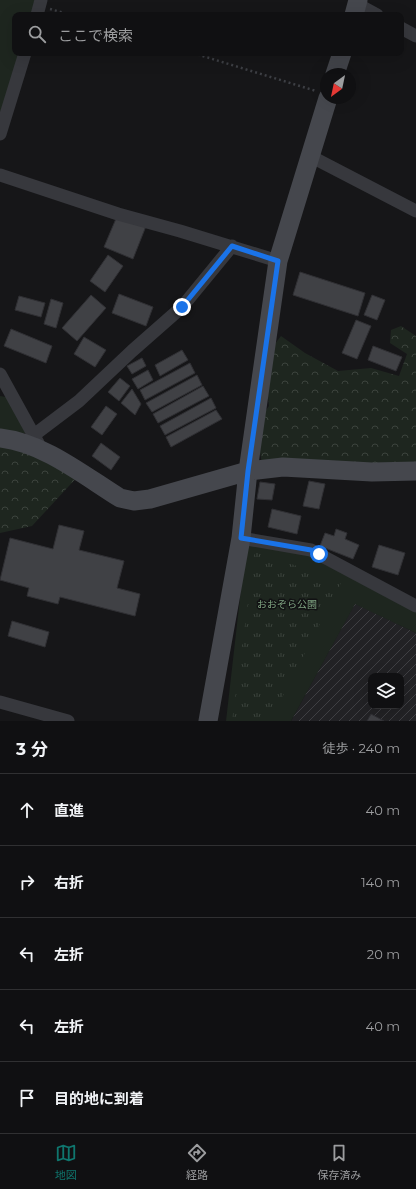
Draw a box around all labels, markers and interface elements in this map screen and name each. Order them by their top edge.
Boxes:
search box [12,12,404,56]
icon: search [26,23,48,45]
text: ここで検索 [58,26,133,45]
north arrow [320,68,356,104]
route end [173,298,191,316]
route start [310,545,328,563]
park label: おおぞら公園 [257,598,317,611]
map controls [368,673,404,709]
button: layers [368,673,404,709]
text: 3 分 [16,739,48,759]
text: 徒歩 · 240 m [322,740,400,756]
icon: ahead [16,799,38,821]
text: 直進 [54,801,84,820]
text: 40 m [366,802,400,818]
icon: right [16,871,38,893]
text: 右折 [54,873,84,892]
text: 140 m [361,874,400,890]
icon: left [16,943,38,965]
text: 左折 [54,945,84,964]
text: 20 m [367,946,400,962]
icon: left [16,1015,38,1037]
text: 左折 [54,1017,84,1036]
text: 40 m [366,1018,400,1034]
icon: arrive [16,1087,38,1109]
text: 目的地に到着 [54,1089,144,1108]
tab: 地図 [55,1142,77,1182]
tab: 経路 [186,1142,208,1182]
tab: 保存済み [317,1142,361,1182]

